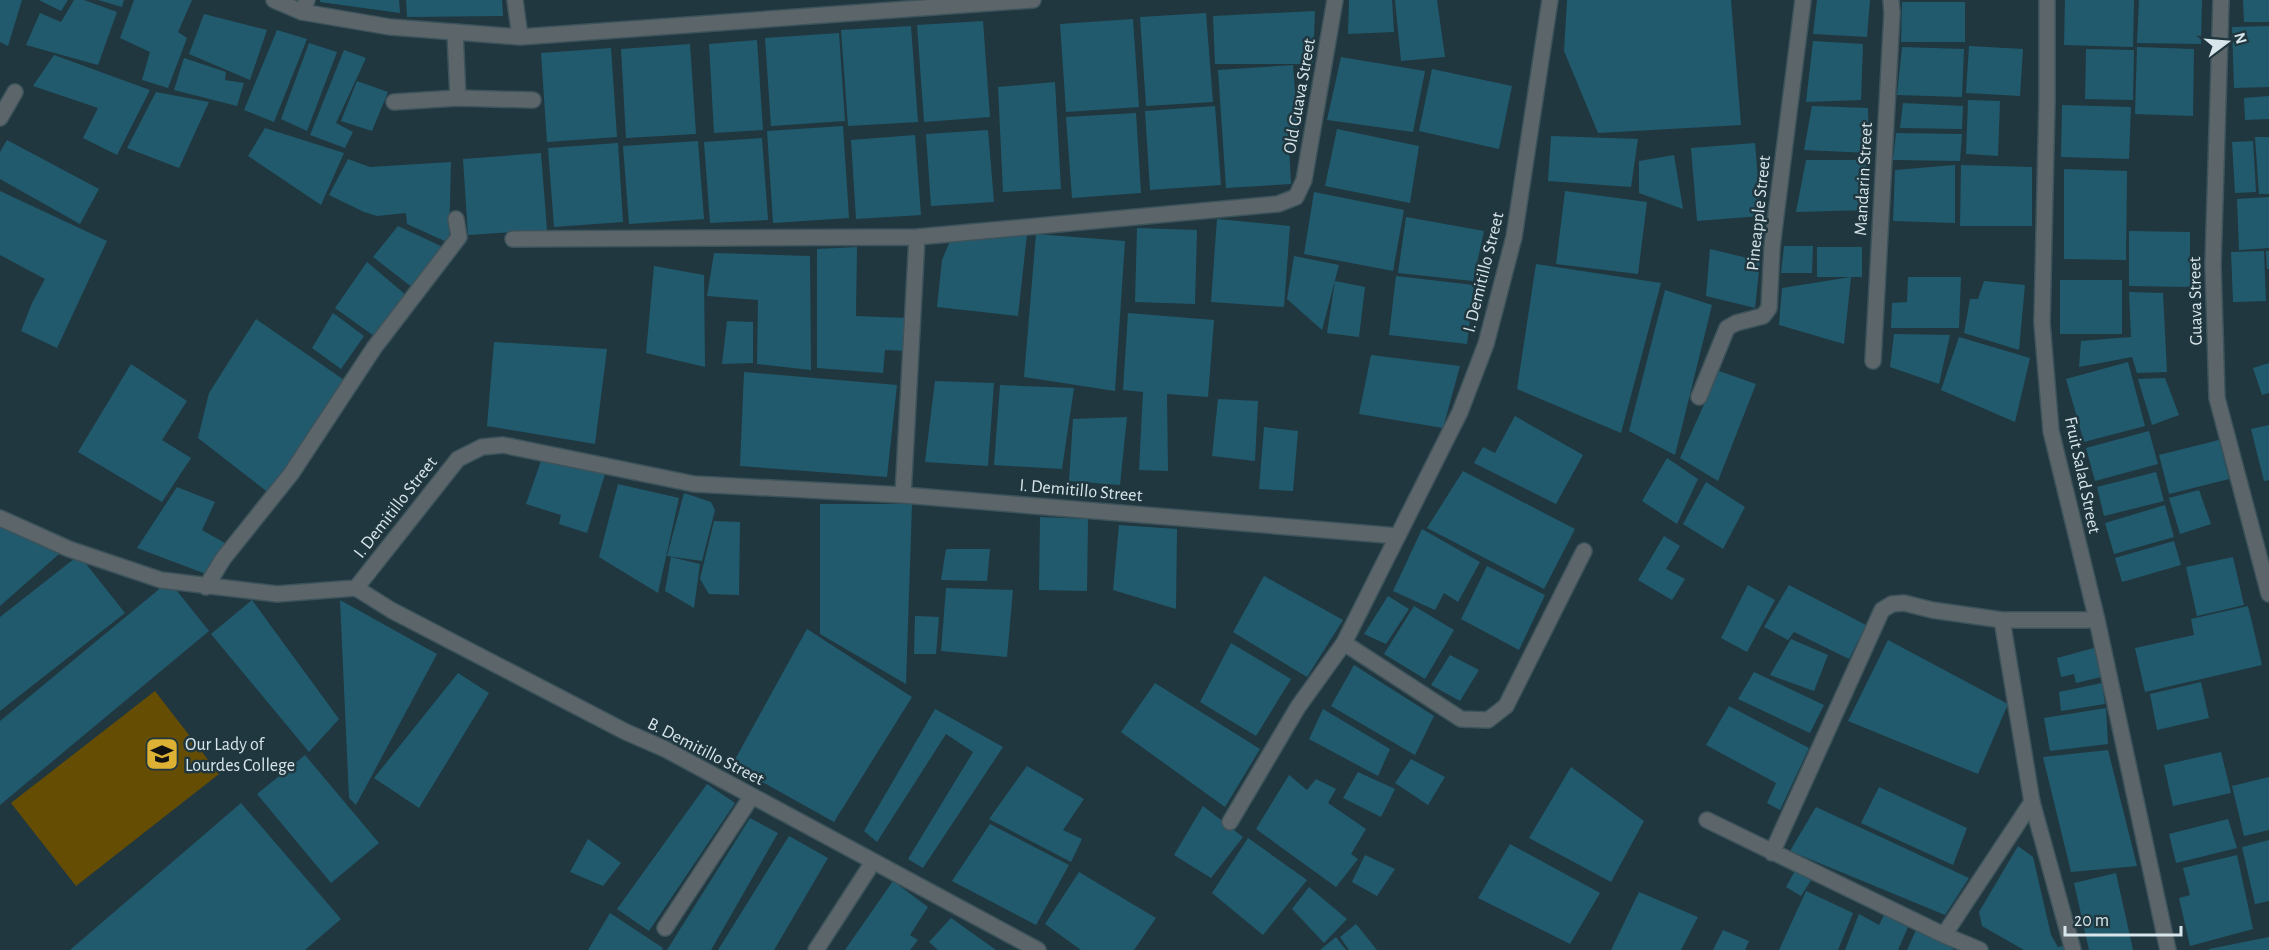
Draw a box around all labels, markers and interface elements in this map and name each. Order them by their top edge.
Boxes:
north arrow [2197,12,2257,72]
text: N [2231,31,2250,46]
street label: Old Guava Street [1281,37,1319,155]
street label: Mandarin Street [1852,122,1876,236]
street label: Pineapple Street [1744,154,1774,272]
street label: I. Demitillo Street [1460,210,1508,334]
street label: Guava Street [2186,256,2206,345]
street label: Fruit Salad Street [2061,415,2103,536]
street label: I. Demitillo Street [351,453,441,562]
street label: I. Demitillo Street [1019,477,1143,505]
street label: B. Demitillo Street [644,715,767,789]
school or university icon: Our Lady of Lourdes College [144,736,180,772]
place label: Our Lady of Lourdes College [185,736,295,775]
scale bar [2065,899,2180,937]
text: 20 m [2074,912,2109,930]

